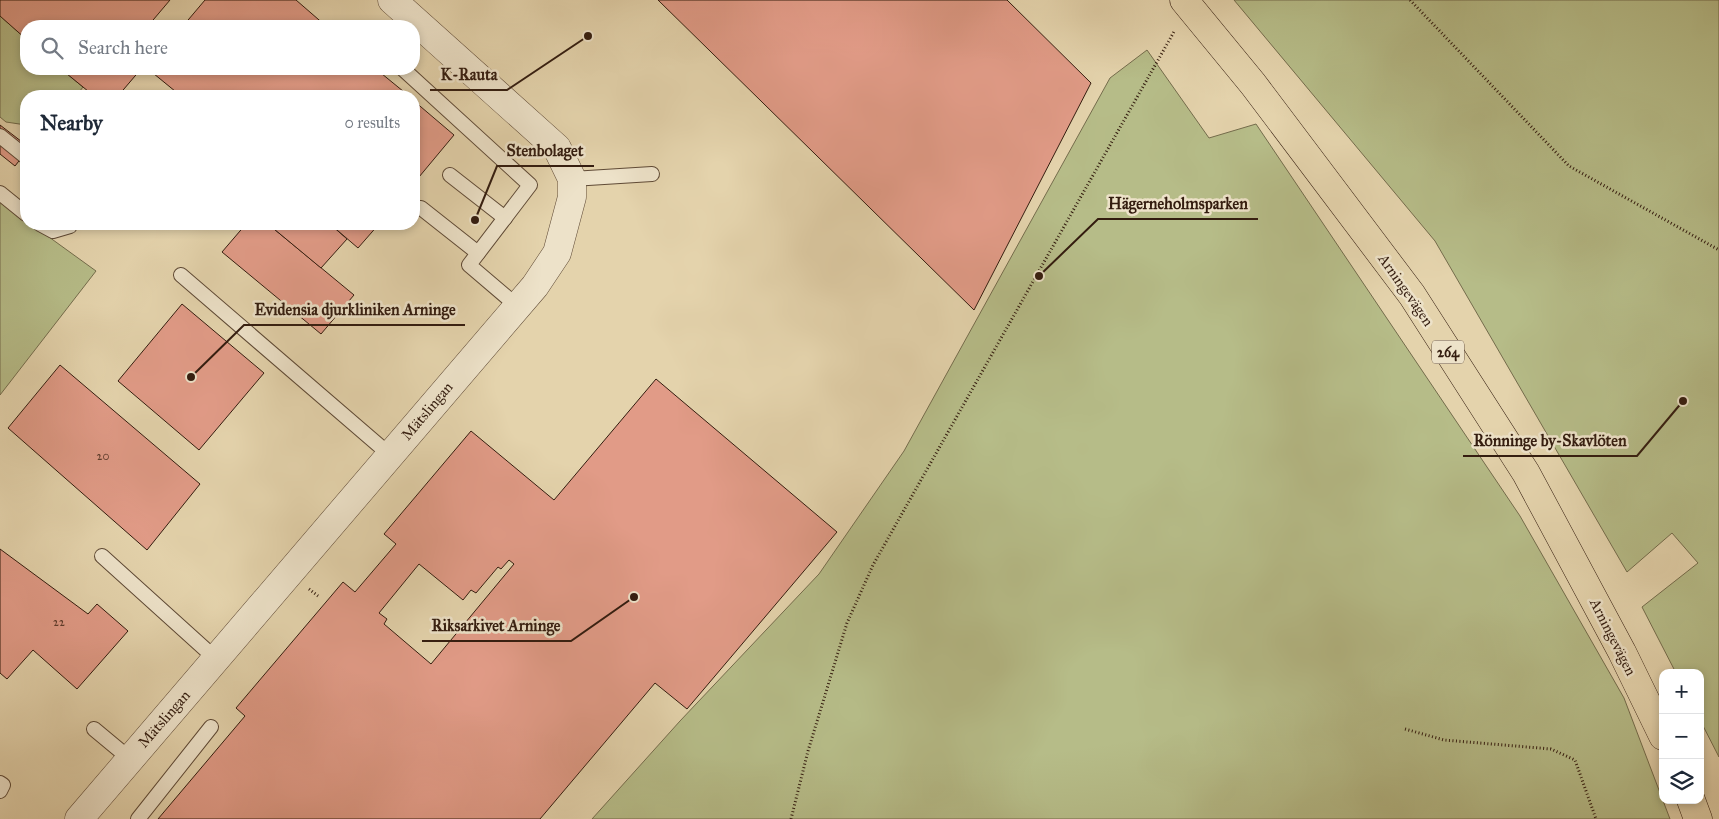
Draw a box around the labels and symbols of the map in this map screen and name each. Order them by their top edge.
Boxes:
callout: K-Rauta [430,59,507,90]
text: K-Rauta [441,65,499,84]
callout: Stenbolaget [497,135,594,166]
text: Stenbolaget [507,141,584,161]
callout: Hägerneholmsparken [1098,188,1258,219]
text: Hägerneholmsparken [1108,194,1248,214]
street label: Arningevägen [1374,250,1437,330]
callout: Evidensia djurkliniken Arninge [244,294,465,325]
text: Evidensia djurkliniken Arninge [254,300,456,320]
road number: 264 [1432,341,1464,364]
street label: Mätslingan [398,378,456,444]
callout: Rönninge by-Skavlöten [1463,425,1637,456]
text: Rönninge by-Skavlöten [1473,431,1627,451]
house number: 20 [97,449,109,463]
street label: Arningevägen [1585,595,1640,679]
callout: Riksarkivet Arninge [422,610,571,641]
house number: 22 [53,615,65,629]
text: Riksarkivet Arninge [431,616,561,636]
street label: Mätslingan [134,687,194,751]

